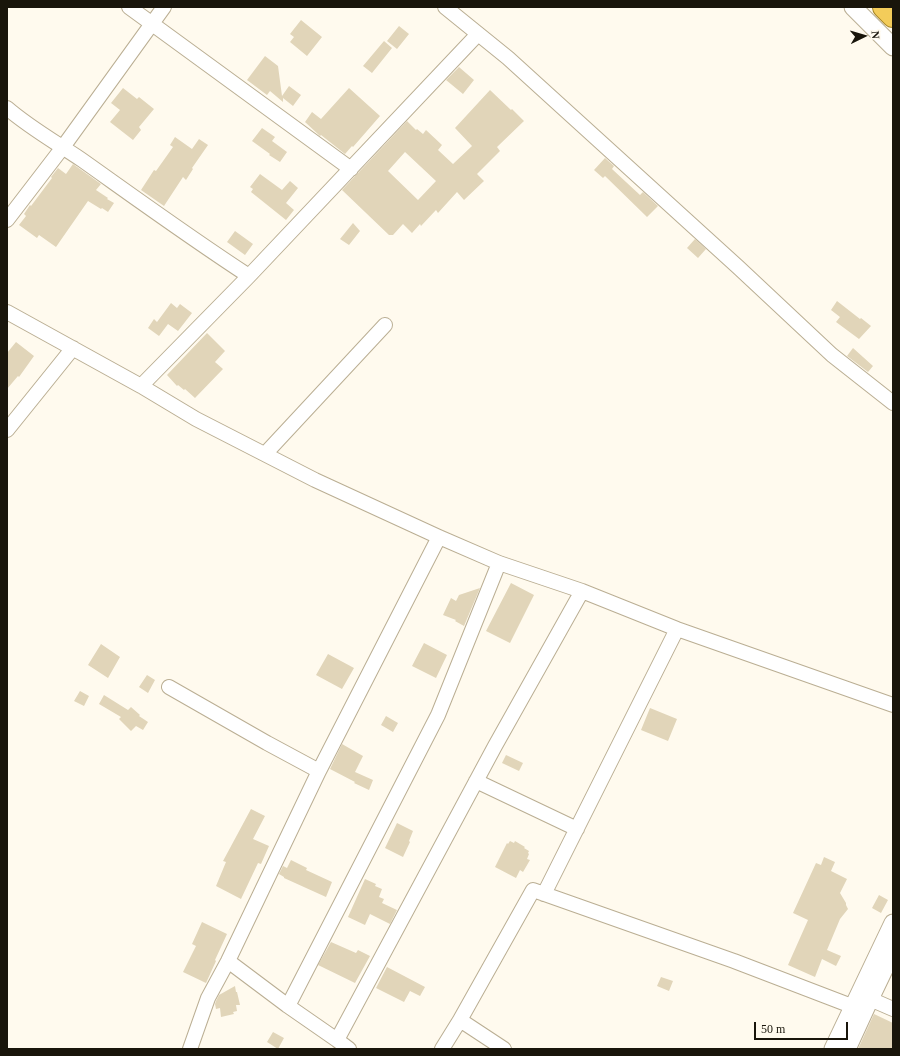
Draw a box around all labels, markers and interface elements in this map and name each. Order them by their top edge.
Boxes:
north arrow [844,16,884,56]
text: N [870,30,882,39]
scale bar [756,1014,850,1040]
text: 50 m [761,1022,785,1036]

